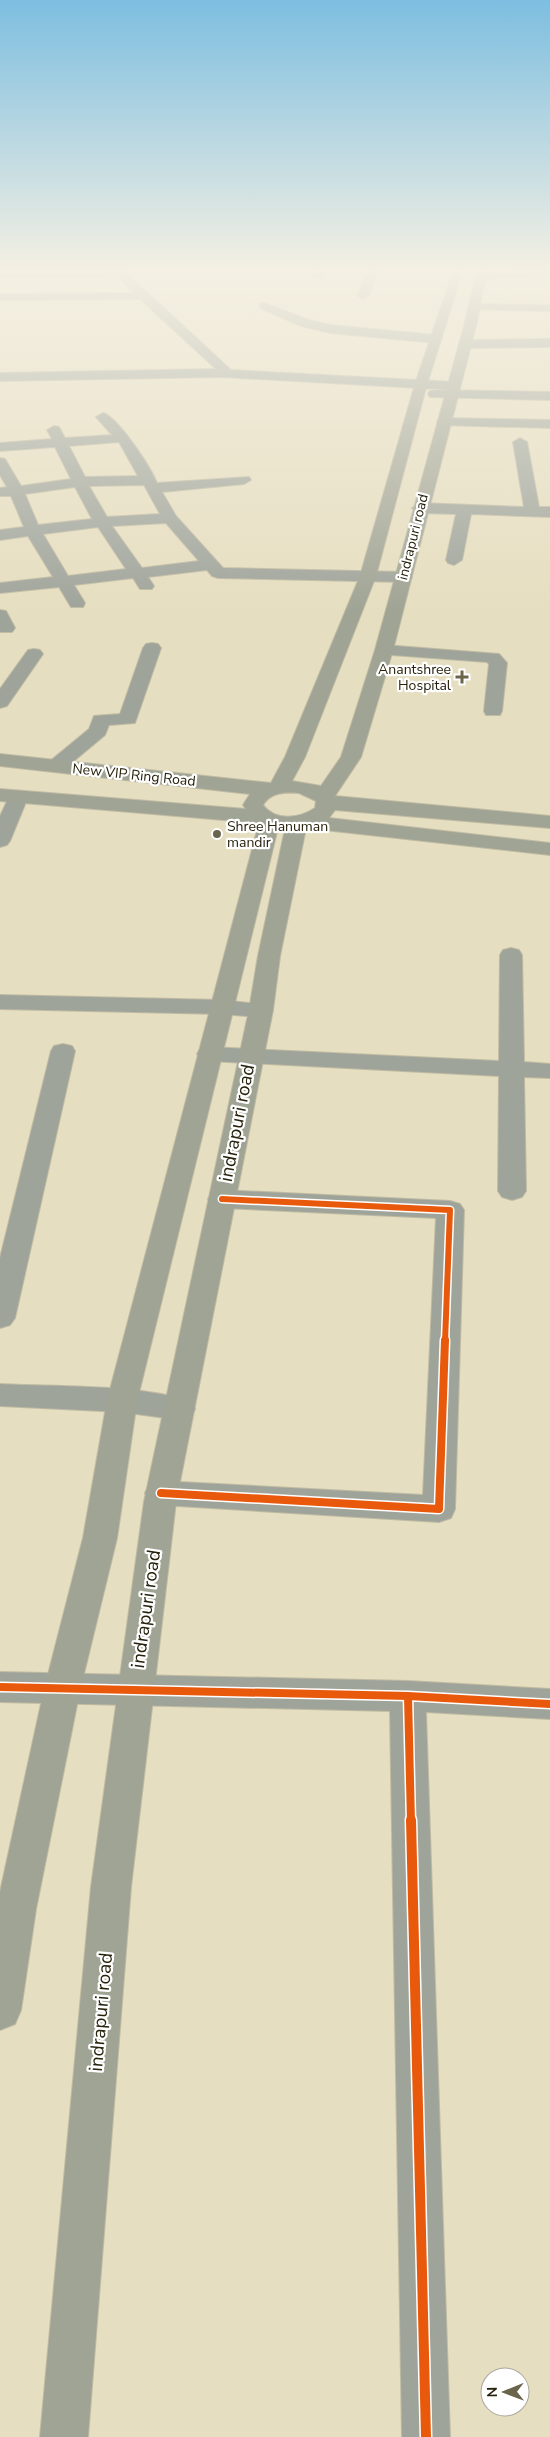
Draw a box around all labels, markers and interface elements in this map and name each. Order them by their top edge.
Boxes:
street label: indrapuri road [393,492,433,582]
place label: Anantshree Hospital [378,660,452,695]
marker: Anantshree Hospital [455,670,469,684]
street label: New VIP Ring Road [71,759,197,791]
place label: Shree Hanuman mandir [227,817,328,852]
marker: Shree Hanuman mandir [211,828,223,840]
street label: indrapuri road [213,1062,261,1184]
street label: indrapuri road [125,1548,167,1670]
street label: indrapuri road [83,1951,119,2073]
north arrow [480,2367,530,2417]
text: N [483,2387,502,2398]

